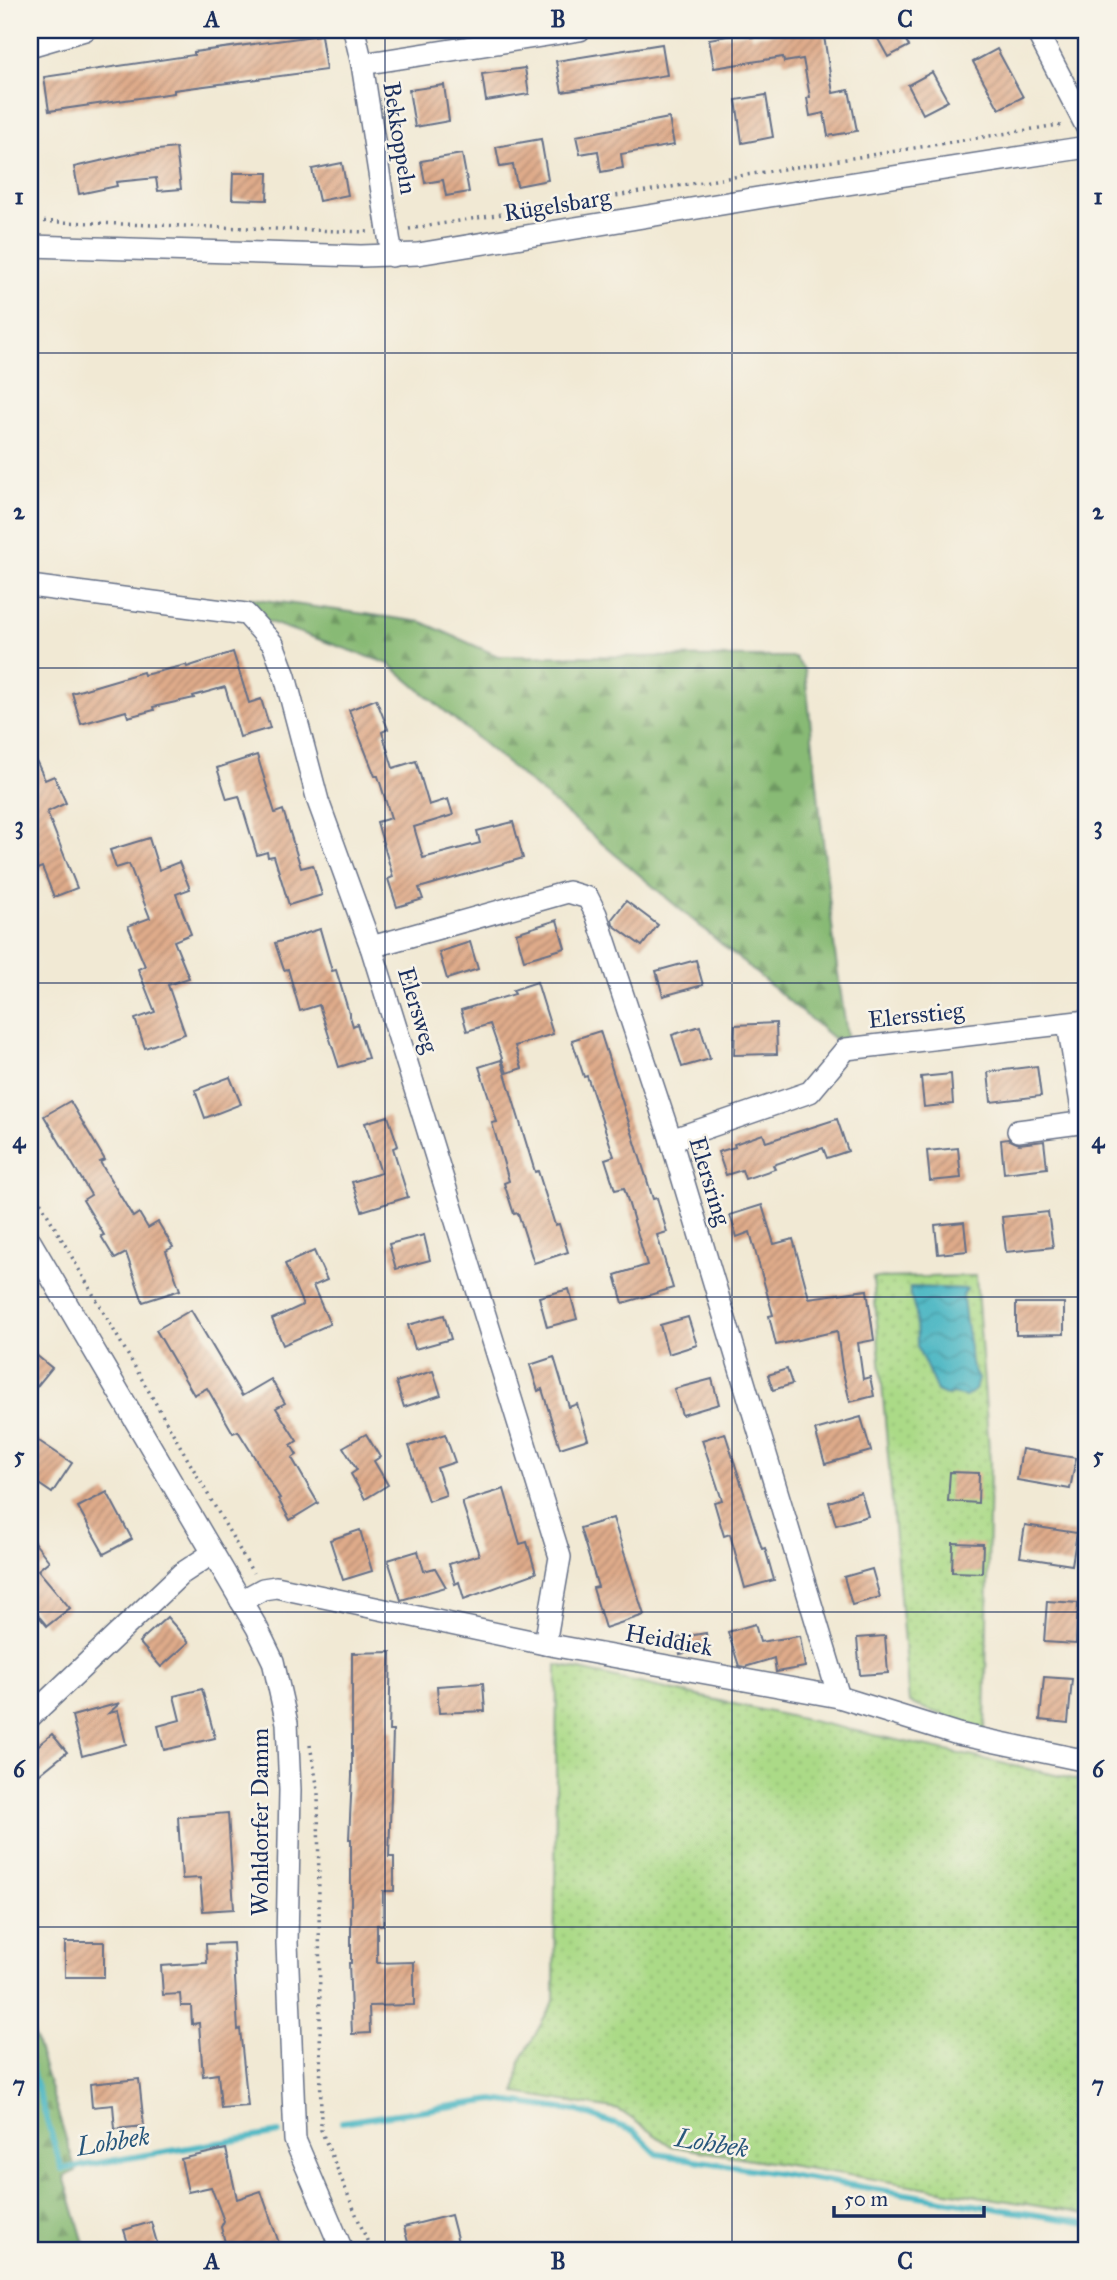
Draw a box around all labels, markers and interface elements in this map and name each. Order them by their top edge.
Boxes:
text: A [202,5,220,33]
text: B [550,5,566,33]
text: C [897,5,913,33]
street label: Bekkoppeln [376,80,424,196]
text: 1 [14,182,24,210]
street label: Rügelsbarg [501,182,613,228]
text: 1 [1093,182,1103,210]
text: 2 [13,497,25,525]
text: 2 [1092,497,1104,525]
text: 3 [14,811,24,840]
text: 3 [1093,811,1103,840]
street label: Elersweg [391,964,445,1057]
street label: Elersstieg [867,995,966,1035]
text: 4 [13,1126,27,1154]
text: 4 [1092,1126,1106,1154]
street label: Elersring [682,1133,738,1230]
text: 5 [14,1441,25,1469]
text: 5 [1093,1441,1104,1469]
street label: Heiddiek [623,1618,716,1663]
street label: Wohldorfer Damm [245,1728,275,1916]
text: 6 [13,1755,26,1783]
text: 6 [1092,1755,1105,1783]
text: 7 [13,2070,25,2098]
text: 7 [1092,2070,1104,2098]
water label: Lohbek [73,2119,152,2163]
water label: Lohbek [672,2121,751,2165]
scale bar [834,2175,984,2219]
text: 50 m [844,2186,889,2212]
text: A [202,2247,220,2275]
text: B [550,2247,566,2275]
text: C [897,2247,913,2275]

